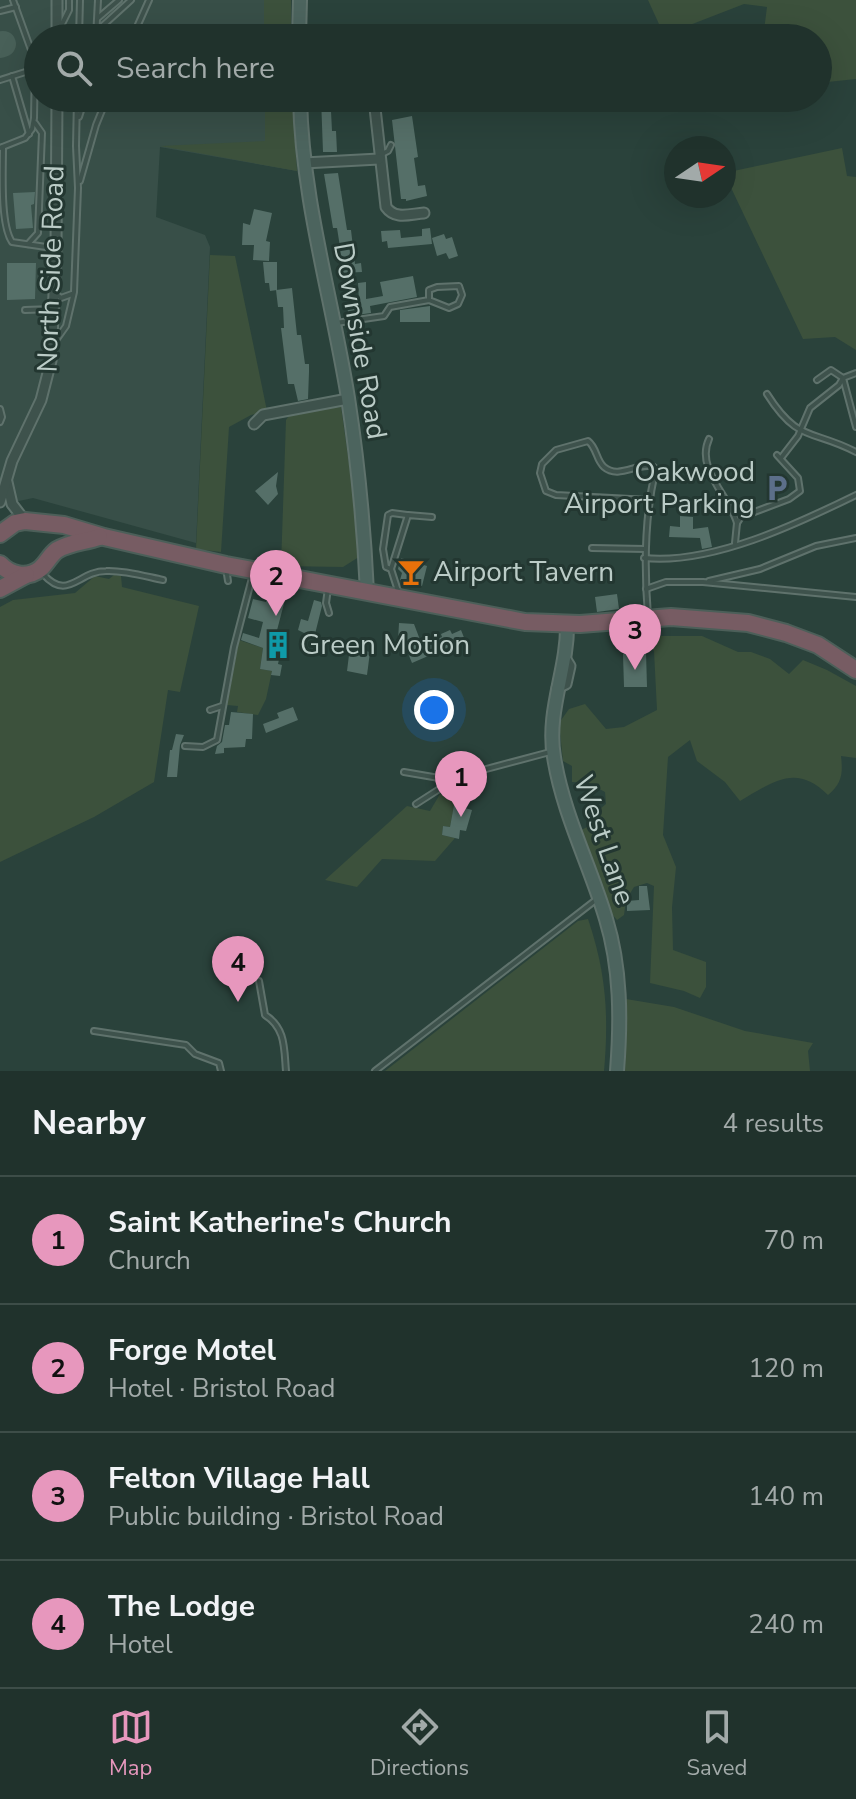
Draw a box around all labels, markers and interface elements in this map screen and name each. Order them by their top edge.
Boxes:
search box [24,24,832,112]
icon: search [52,46,96,90]
text: Search here [116,48,275,89]
north arrow [664,136,736,208]
street label: North Side Road [28,165,74,373]
street label: Downside Road [324,240,396,442]
place label: Oakwood Airport Parking [564,453,755,523]
parking icon: Oakwood Airport Parking [762,473,792,503]
pin: 2 [250,550,302,616]
place label: Airport Tavern [433,553,614,591]
bar icon: Airport Tavern [396,557,426,587]
pin: 3 [609,604,661,670]
place label: Green Motion [300,626,470,664]
building icon: Green Motion [263,630,293,660]
your location [414,690,454,730]
pin: 1 [435,751,487,817]
street label: West Lane [564,770,644,910]
pin: 4 [212,936,264,1002]
text: Nearby [32,1100,146,1146]
text: 4 results [723,1106,824,1141]
text: Saint Katherine's Church [108,1202,452,1243]
text: 1 [50,1223,66,1258]
text: 70 m [764,1223,824,1258]
text: Church [108,1243,191,1278]
text: Forge Motel [108,1330,276,1371]
text: 2 [50,1351,66,1386]
text: 120 m [748,1351,824,1386]
text: Hotel · Bristol Road [108,1371,336,1406]
text: Felton Village Hall [108,1458,370,1499]
text: 3 [50,1479,66,1514]
text: 140 m [748,1479,824,1514]
text: Public building · Bristol Road [108,1499,444,1534]
text: The Lodge [108,1586,255,1627]
text: 4 [50,1607,66,1642]
text: 240 m [748,1607,824,1642]
text: Hotel [108,1627,173,1662]
tab: Map [109,1705,153,1783]
tab: Directions [370,1705,469,1783]
tab: Saved [687,1705,747,1783]

